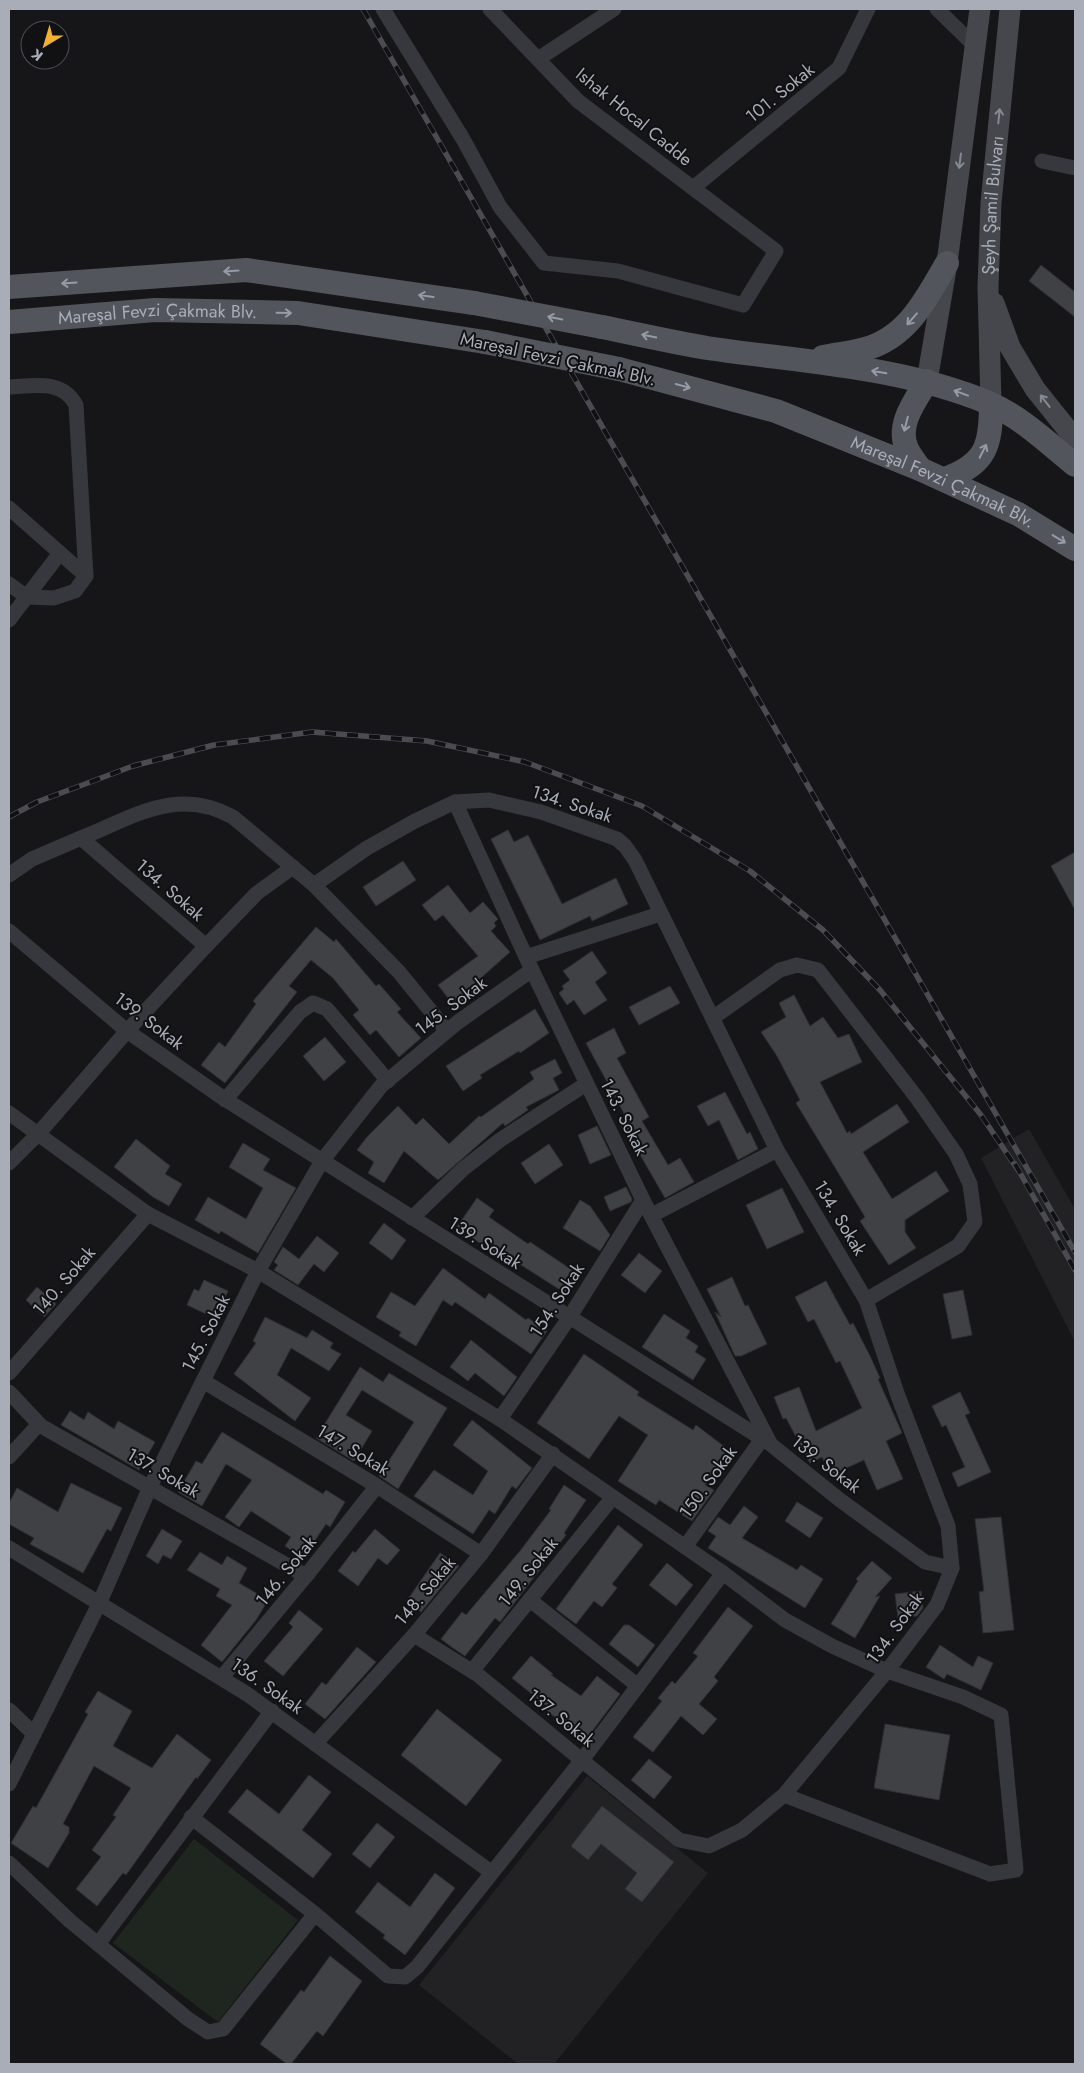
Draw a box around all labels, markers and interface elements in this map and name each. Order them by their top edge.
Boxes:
north arrow [20,20,70,70]
text: K [27,44,47,66]
street label: 101. Sokak [740,57,820,129]
street label: Ishak Hocal Cadde [570,62,698,172]
one-way arrow [995,109,1004,125]
street label: Şeyh Şamil Bulvarı [975,134,1011,275]
one-way arrow [955,153,965,169]
one-way arrow [223,266,239,276]
one-way arrow [61,278,77,287]
one-way arrow [419,291,435,301]
street label: Mareşal Fevzi Çakmak Blv. [57,297,258,331]
one-way arrow [276,308,292,318]
one-way arrow [906,312,918,325]
one-way arrow [547,313,563,323]
street label: Mareşal Fevzi Çakmak Blv. [458,326,658,392]
one-way arrow [642,331,658,341]
one-way arrow [871,367,887,377]
one-way arrow [674,382,690,391]
one-way arrow [954,388,969,397]
one-way arrow [1039,395,1050,408]
one-way arrow [901,416,910,432]
street label: Mareşal Fevzi Çakmak Blv. [847,429,1040,535]
one-way arrow [979,444,988,459]
one-way arrow [1051,535,1065,545]
street label: 134. Sokak [528,779,616,829]
street label: 134. Sokak [130,853,210,927]
street label: 145. Sokak [410,970,492,1042]
street label: 139. Sokak [108,986,190,1056]
street label: 143. Sokak [594,1074,654,1160]
street label: 134. Sokak [807,1176,873,1261]
street label: 139. Sokak [443,1210,527,1276]
street label: 140. Sokak [27,1241,102,1321]
street label: 154. Sokak [523,1258,591,1342]
street label: 145. Sokak [175,1290,237,1376]
street label: 147. Sokak [311,1418,395,1482]
street label: 139. Sokak [786,1429,866,1500]
street label: 150. Sokak [673,1440,743,1524]
street label: 137. Sokak [122,1442,204,1504]
street label: 146. Sokak [249,1530,323,1612]
street label: 149. Sokak [492,1532,564,1612]
street label: 148. Sokak [388,1551,462,1631]
street label: 134. Sokak [860,1587,930,1669]
street label: 136. Sokak [225,1651,309,1721]
street label: 137. Sokak [522,1683,600,1753]

